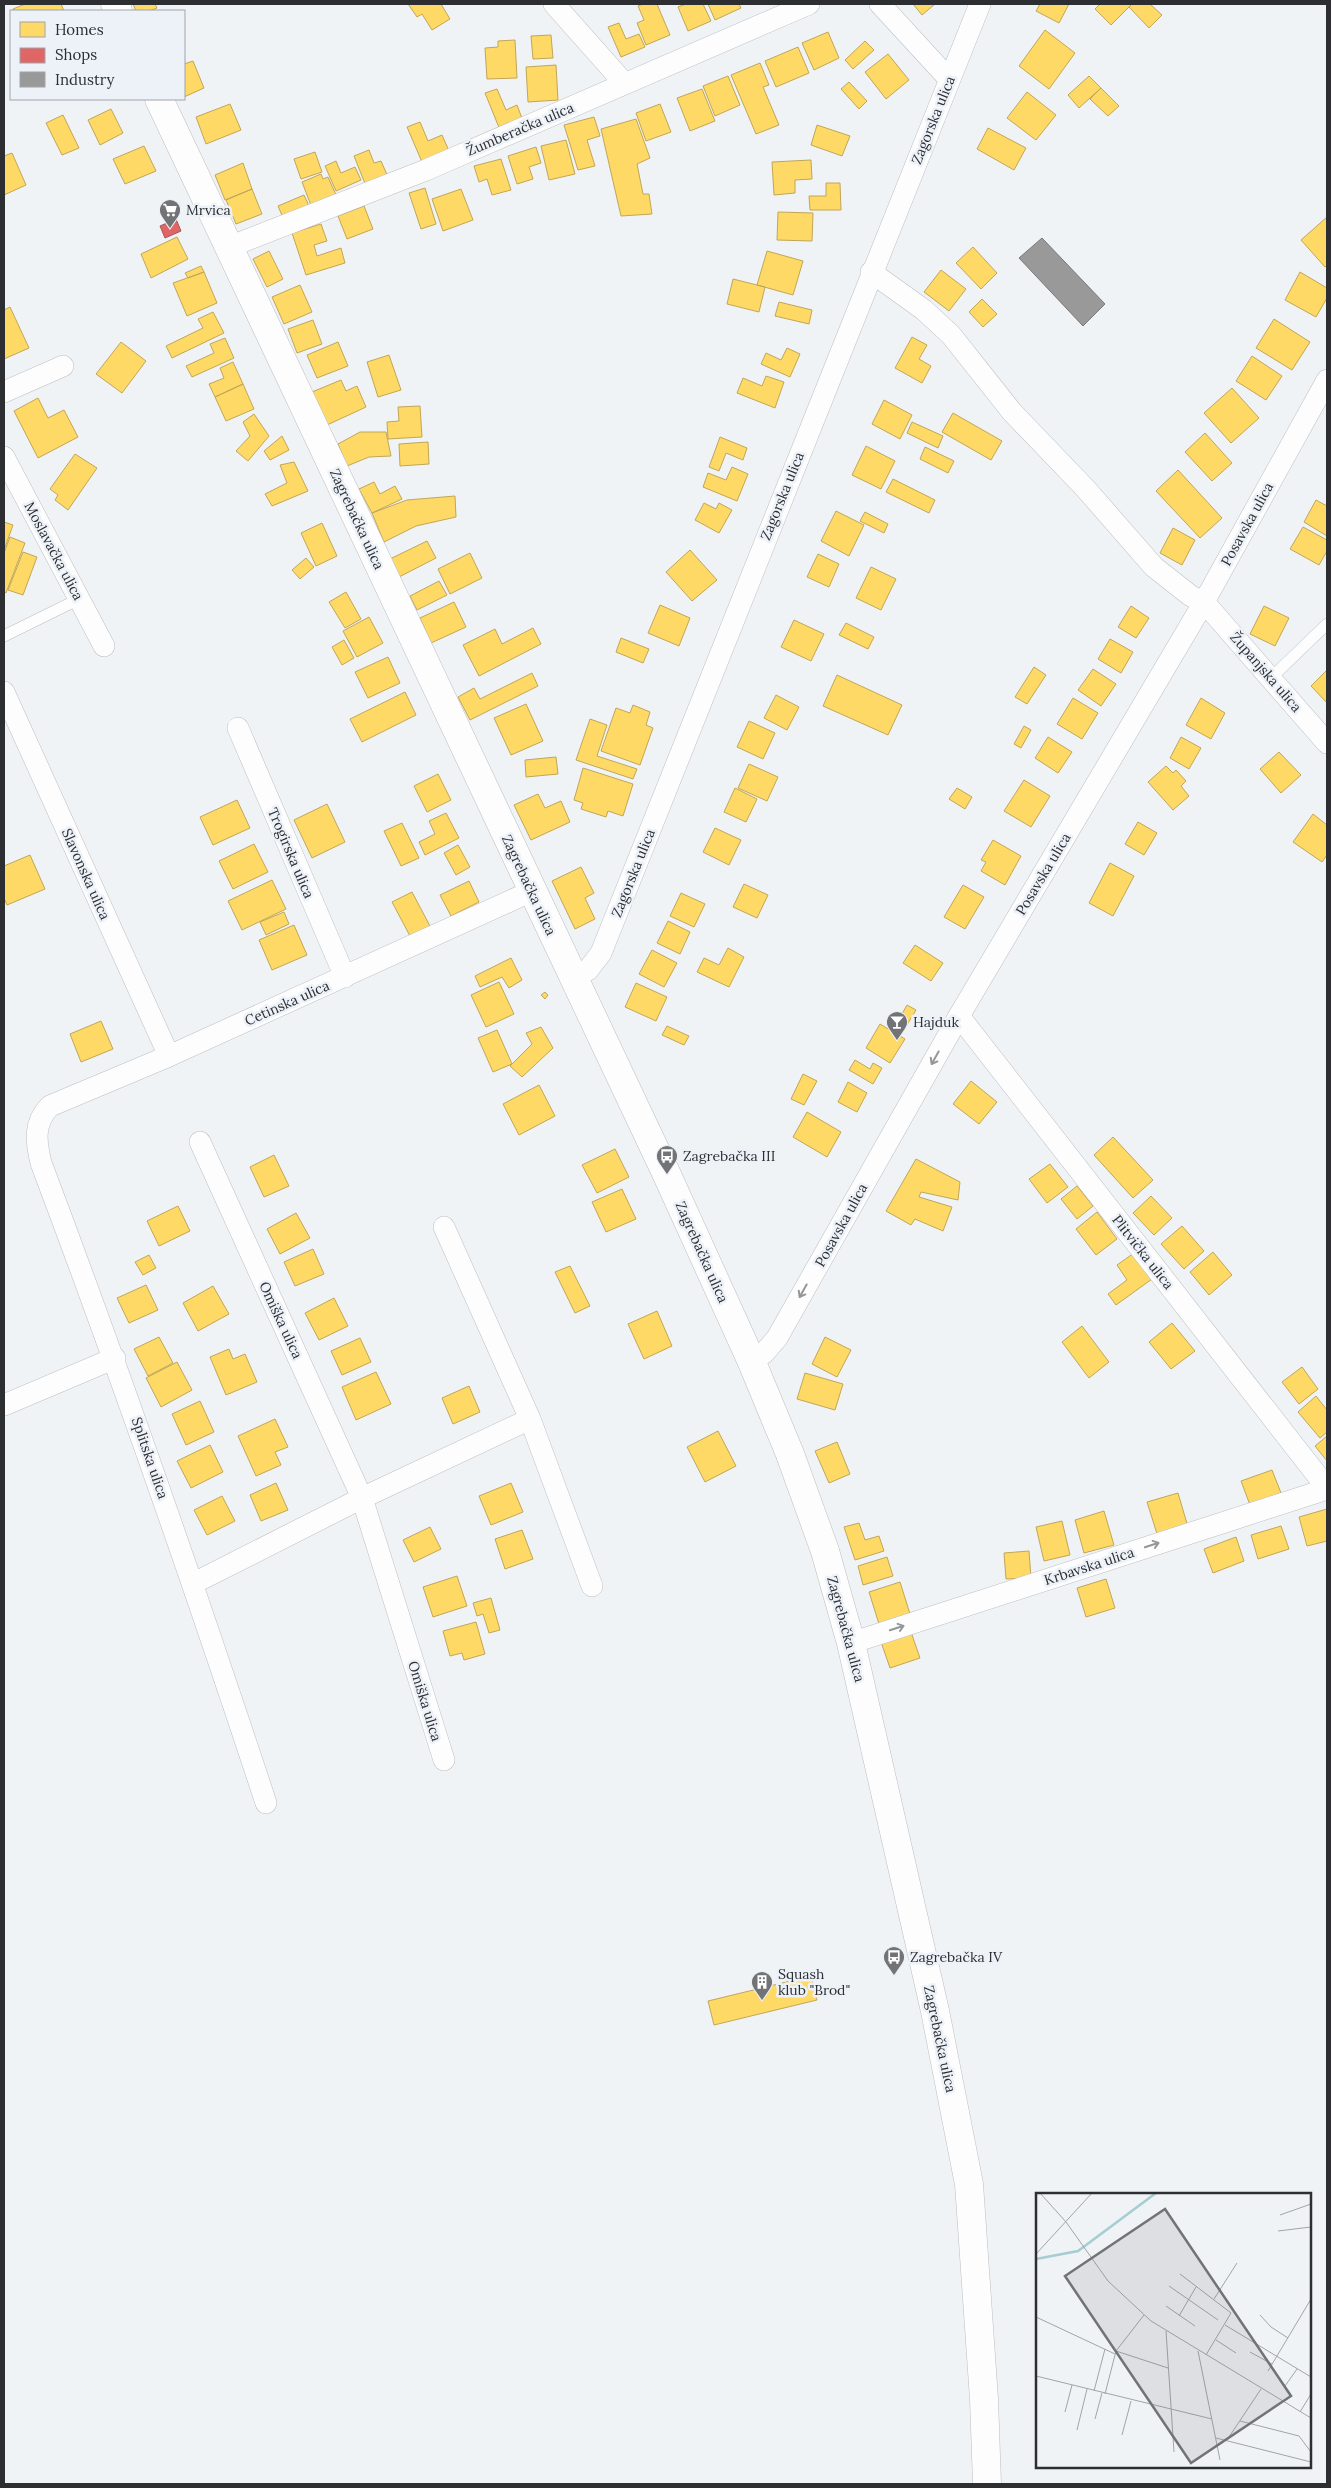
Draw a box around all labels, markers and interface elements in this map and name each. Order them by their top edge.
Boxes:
legend [10,10,185,100]
text: Homes [55,20,104,39]
text: Shops [55,45,97,64]
text: Industry [55,70,114,89]
street label: Zagorska ulica [907,73,959,167]
street label: Žumberačka ulica [464,98,576,160]
supermarket icon: Mrvica [158,198,182,229]
place label: Mrvica [186,201,231,219]
street label: Zagorska ulica [756,449,808,543]
street label: Zagrebačka ulica [326,466,388,572]
street label: Posavska ulica [1217,479,1277,569]
street label: Moslavačka ulica [20,499,88,603]
street label: Županjska ulica [1226,628,1306,716]
street label: Trogirska ulica [264,805,318,901]
street label: Slavonska ulica [58,826,114,922]
street label: Zagorska ulica [607,826,659,920]
street label: Posavska ulica [1011,830,1075,918]
street label: Zagrebačka ulica [498,832,560,938]
street label: Cetinska ulica [242,976,332,1030]
bar icon: Hajduk [885,1010,909,1041]
place label: Hajduk [913,1013,959,1031]
one-way arrow [929,1051,939,1065]
bus stop icon: Zagrebačka III [655,1144,679,1175]
place label: Zagrebačka III [683,1147,775,1165]
street label: Posavska ulica [811,1180,871,1270]
street label: Zagrebačka ulica [672,1199,732,1305]
street label: Plitvička ulica [1108,1211,1178,1293]
street label: Omiška ulica [255,1278,307,1362]
one-way arrow [798,1284,808,1298]
street label: Splitska ulica [128,1415,172,1501]
one-way arrow [1144,1540,1160,1550]
street label: Krbavska ulica [1042,1543,1136,1589]
street label: Zagrebačka ulica [823,1574,869,1684]
one-way arrow [889,1622,905,1632]
street label: Omiška ulica [404,1659,446,1743]
bus stop icon: Zagrebačka IV [882,1945,906,1976]
place label: Zagrebačka IV [910,1948,1003,1966]
place label: Squash klub "Brod" [778,1965,850,1999]
building icon: Squash klub "Brod" [750,1970,774,2001]
street label: Zagrebačka ulica [920,1984,960,2094]
inset map [1036,2193,1311,2468]

